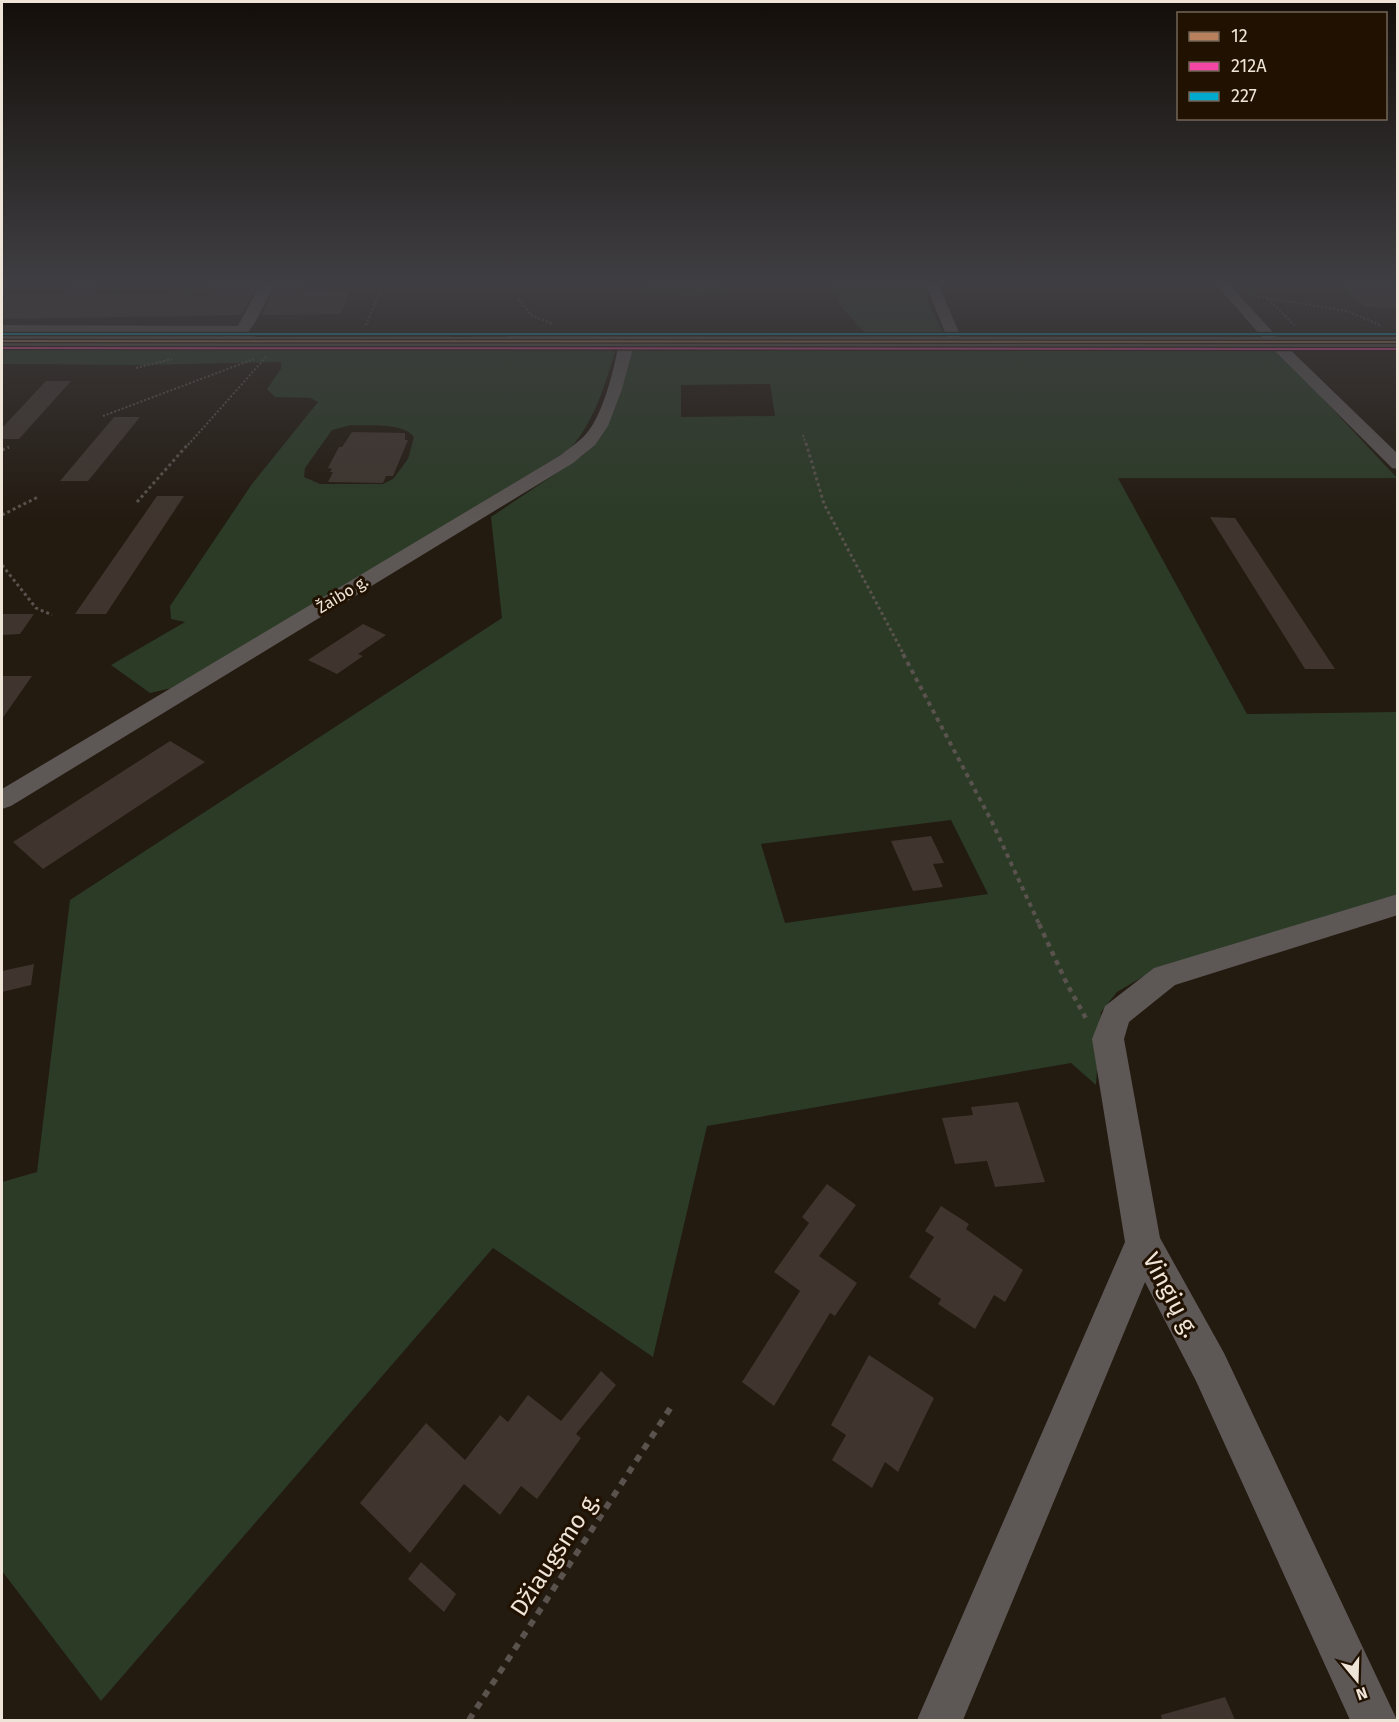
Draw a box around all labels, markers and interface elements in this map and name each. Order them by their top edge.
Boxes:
legend [1177,12,1387,120]
text: 12 [1231,25,1248,47]
text: 212A [1231,55,1267,77]
text: 227 [1231,85,1257,107]
street label: Žaibo g. [313,571,372,617]
street label: Vingių g. [1137,1248,1205,1342]
street label: Džiaugsmo g. [505,1487,605,1621]
north arrow [1327,1650,1387,1710]
text: N [1354,1683,1370,1704]

